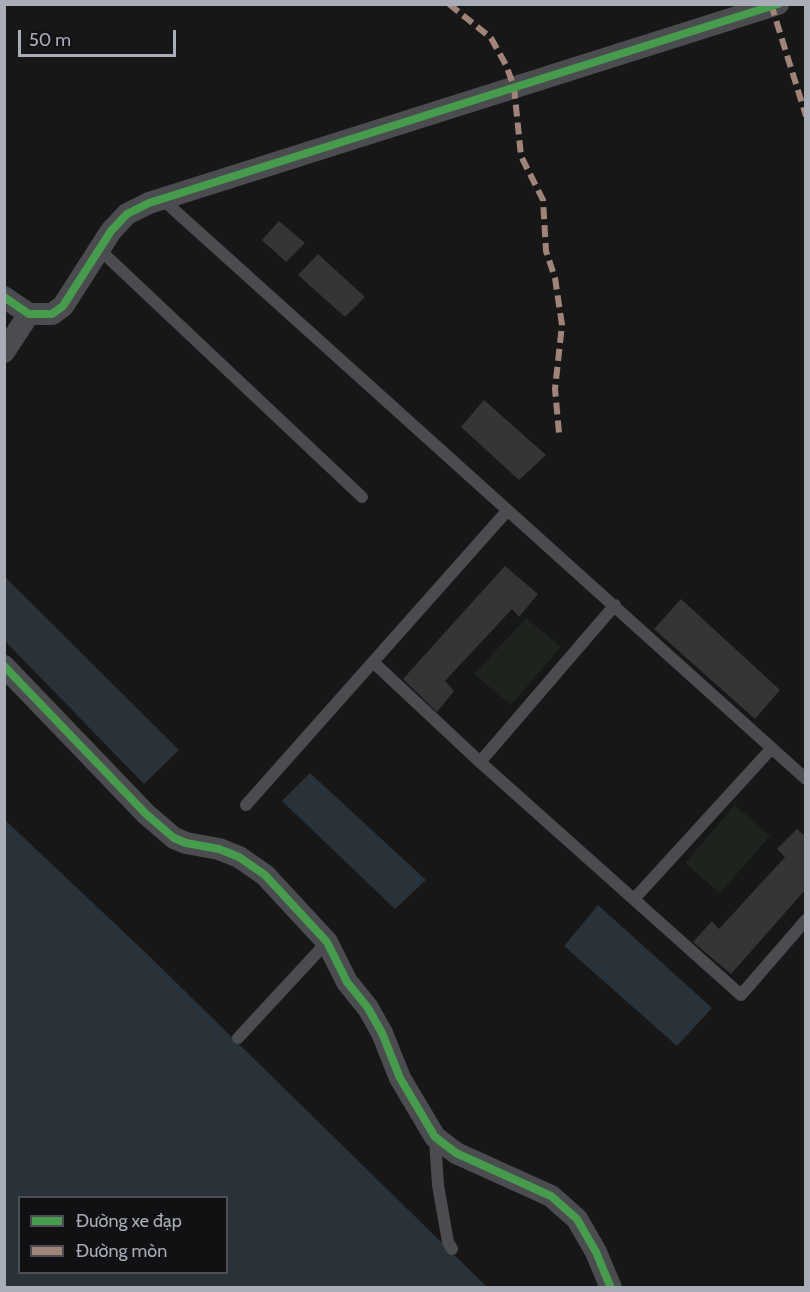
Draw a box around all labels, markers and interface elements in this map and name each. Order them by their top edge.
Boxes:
scale bar [21,18,178,56]
text: 50 m [29,29,71,51]
legend [18,1196,228,1274]
text: Đường xe đạp [76,1210,182,1232]
text: Đường mòn [76,1240,167,1262]

